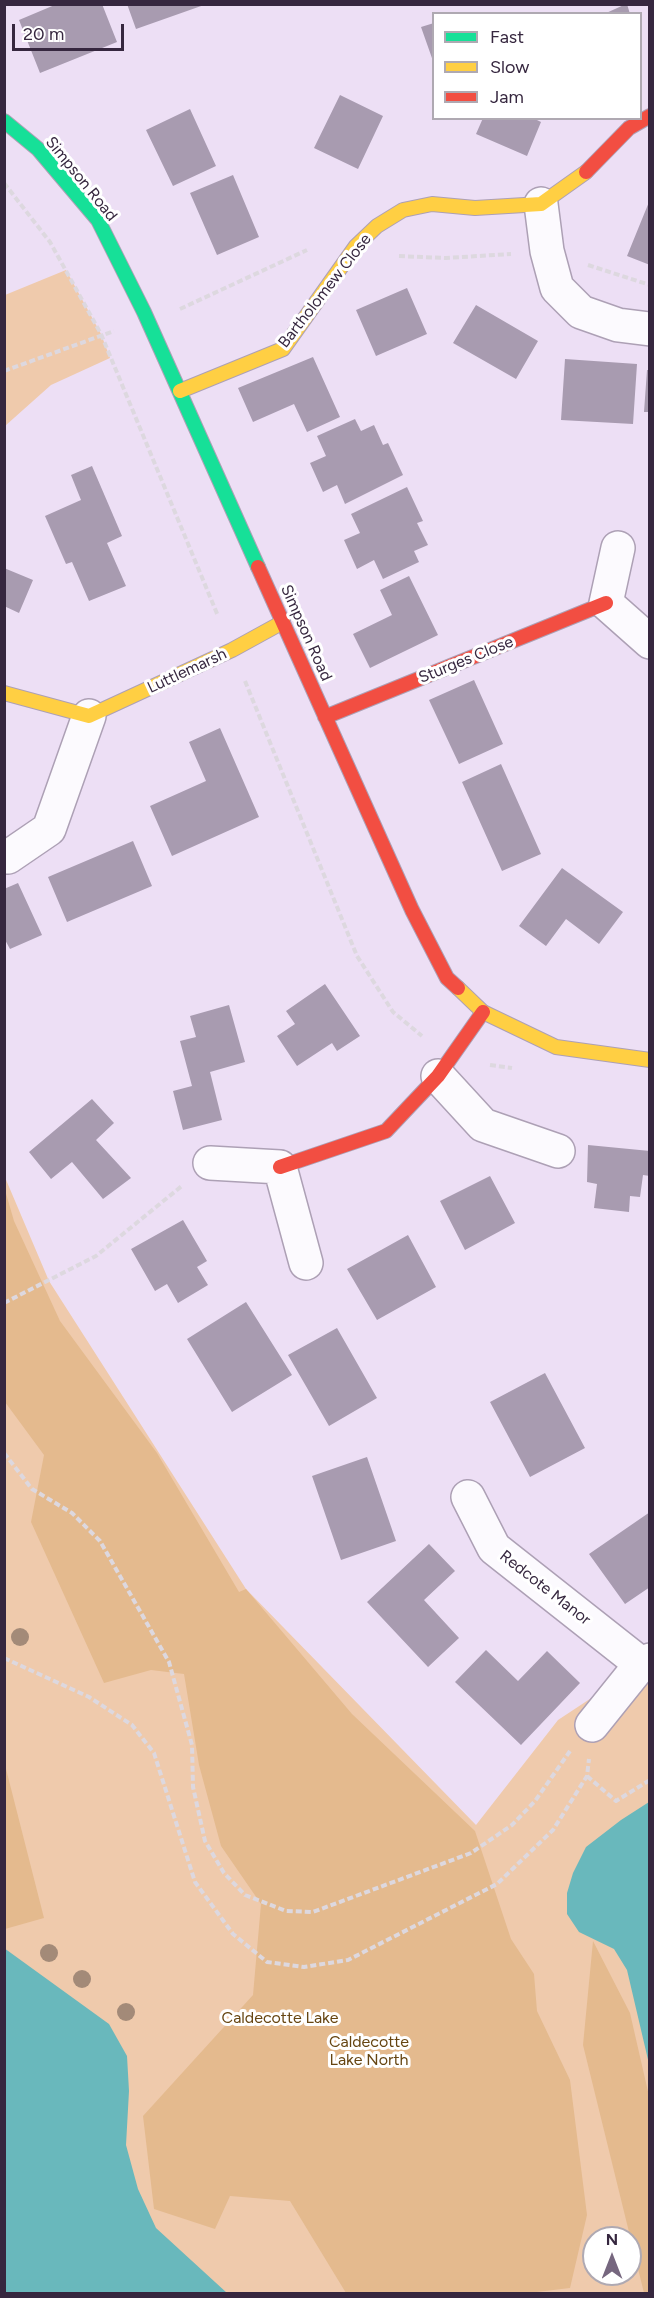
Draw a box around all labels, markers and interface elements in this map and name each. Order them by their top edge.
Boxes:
scale bar [15,12,128,50]
legend [432,12,642,120]
text: 20 m [23,23,64,45]
text: Fast [490,26,524,48]
text: Slow [490,56,529,78]
text: Jam [490,86,524,108]
street label: Simpson Road [41,133,121,225]
street label: Bartholomew Close [274,230,376,352]
street label: Simpson Road [276,582,336,684]
street label: Sturges Close [416,632,516,688]
street label: Luttlemarsh [144,644,230,698]
street label: Redcote Manor [496,1547,594,1629]
park label: Caldecotte Lake [222,2008,338,2028]
park label: Caldecotte Lake North [329,2032,409,2070]
north arrow [582,2226,642,2286]
text: N [606,2230,618,2249]

